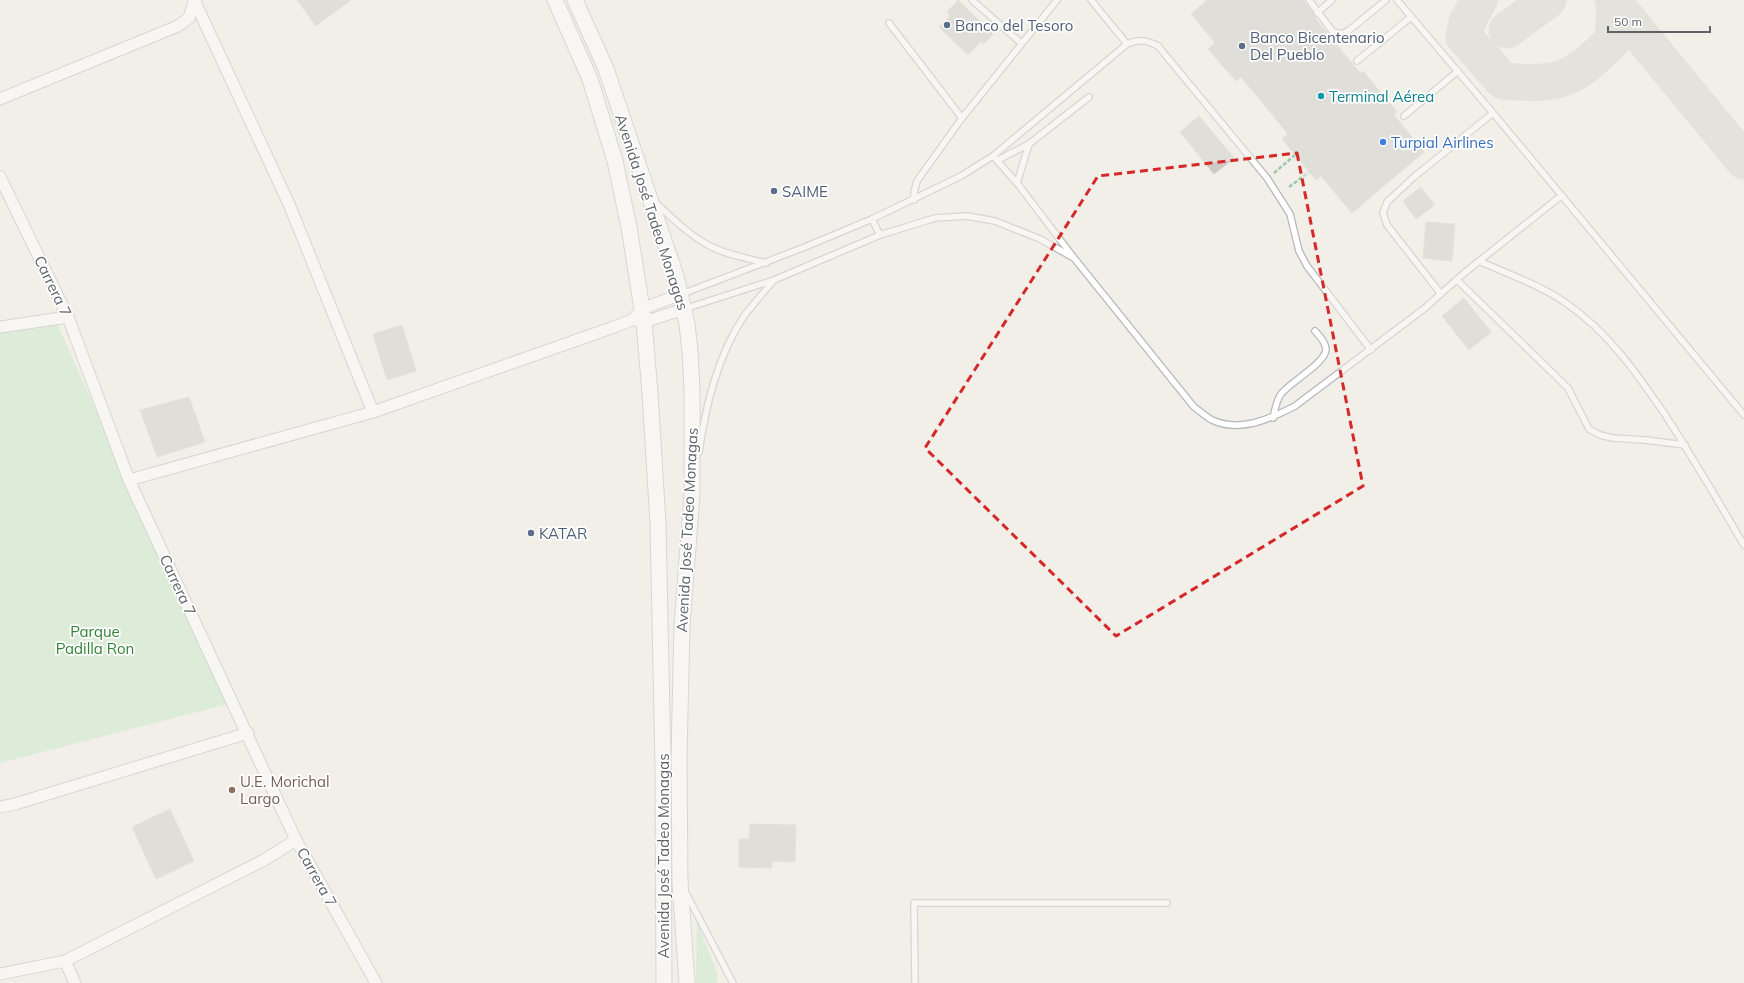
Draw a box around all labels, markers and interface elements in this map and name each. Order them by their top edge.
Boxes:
scale bar [1608,8,1710,34]
text: 50 m [1614,14,1642,29]
place label: Banco del Tesoro [955,16,1073,35]
marker: Banco del Tesoro [942,20,952,30]
place label: Banco Bicentenario Del Pueblo [1250,28,1384,64]
marker: Banco Bicentenario Del Pueblo [1237,41,1247,51]
place label: Terminal Aérea [1329,87,1434,106]
marker: Terminal Aérea [1316,91,1326,101]
street label: Avenida José Tadeo Monagas [611,111,693,313]
place label: Turpial Airlines [1391,133,1494,152]
marker: Turpial Airlines [1378,137,1388,147]
place label: SAIME [782,182,828,201]
marker: SAIME [769,186,779,196]
street label: Carrera 7 [30,253,76,319]
street label: Avenida José Tadeo Monagas [672,427,702,633]
place label: KATAR [539,524,587,543]
marker: KATAR [526,528,536,538]
street label: Carrera 7 [156,551,200,619]
park label: Parque Padilla Ron [56,622,134,658]
street label: Avenida José Tadeo Monagas [654,753,673,959]
place label: U.E. Morichal Largo [240,772,330,808]
marker: U.E. Morichal Largo [227,785,237,795]
street label: Carrera 7 [293,844,341,910]

